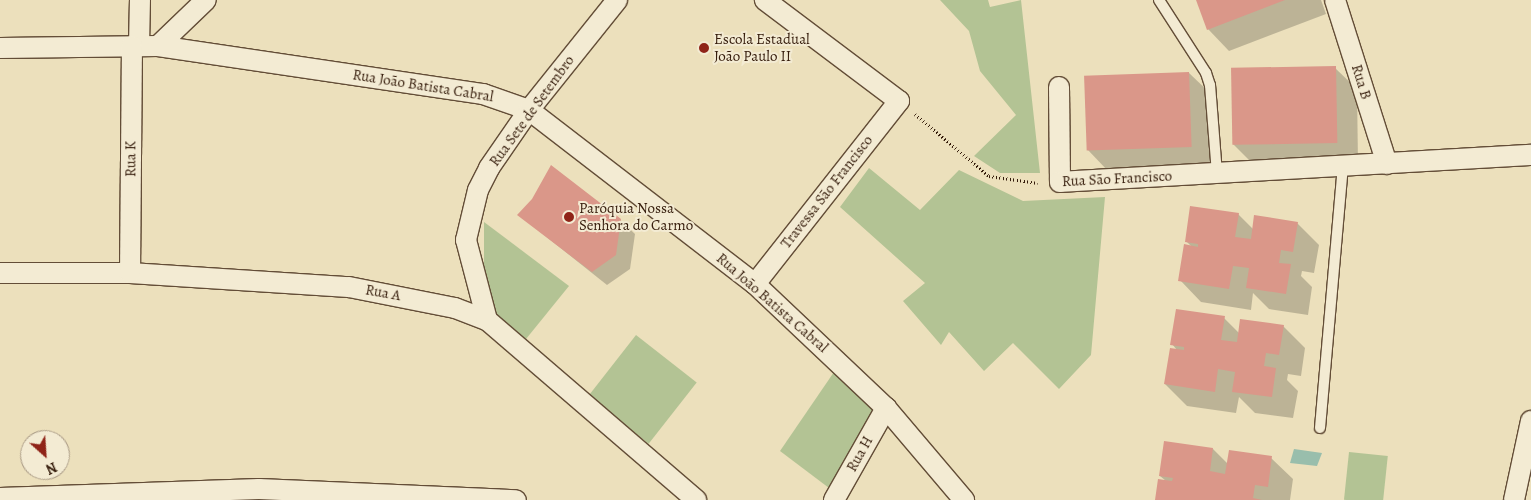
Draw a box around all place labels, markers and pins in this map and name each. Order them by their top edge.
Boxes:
place label: Escola Estadual João Paulo II [714,30,810,65]
marker: Escola Estadual João Paulo II [698,42,710,54]
place label: Paróquia Nossa Senhora do Carmo [579,199,693,234]
marker: Paróquia Nossa Senhora do Carmo [563,211,575,223]

